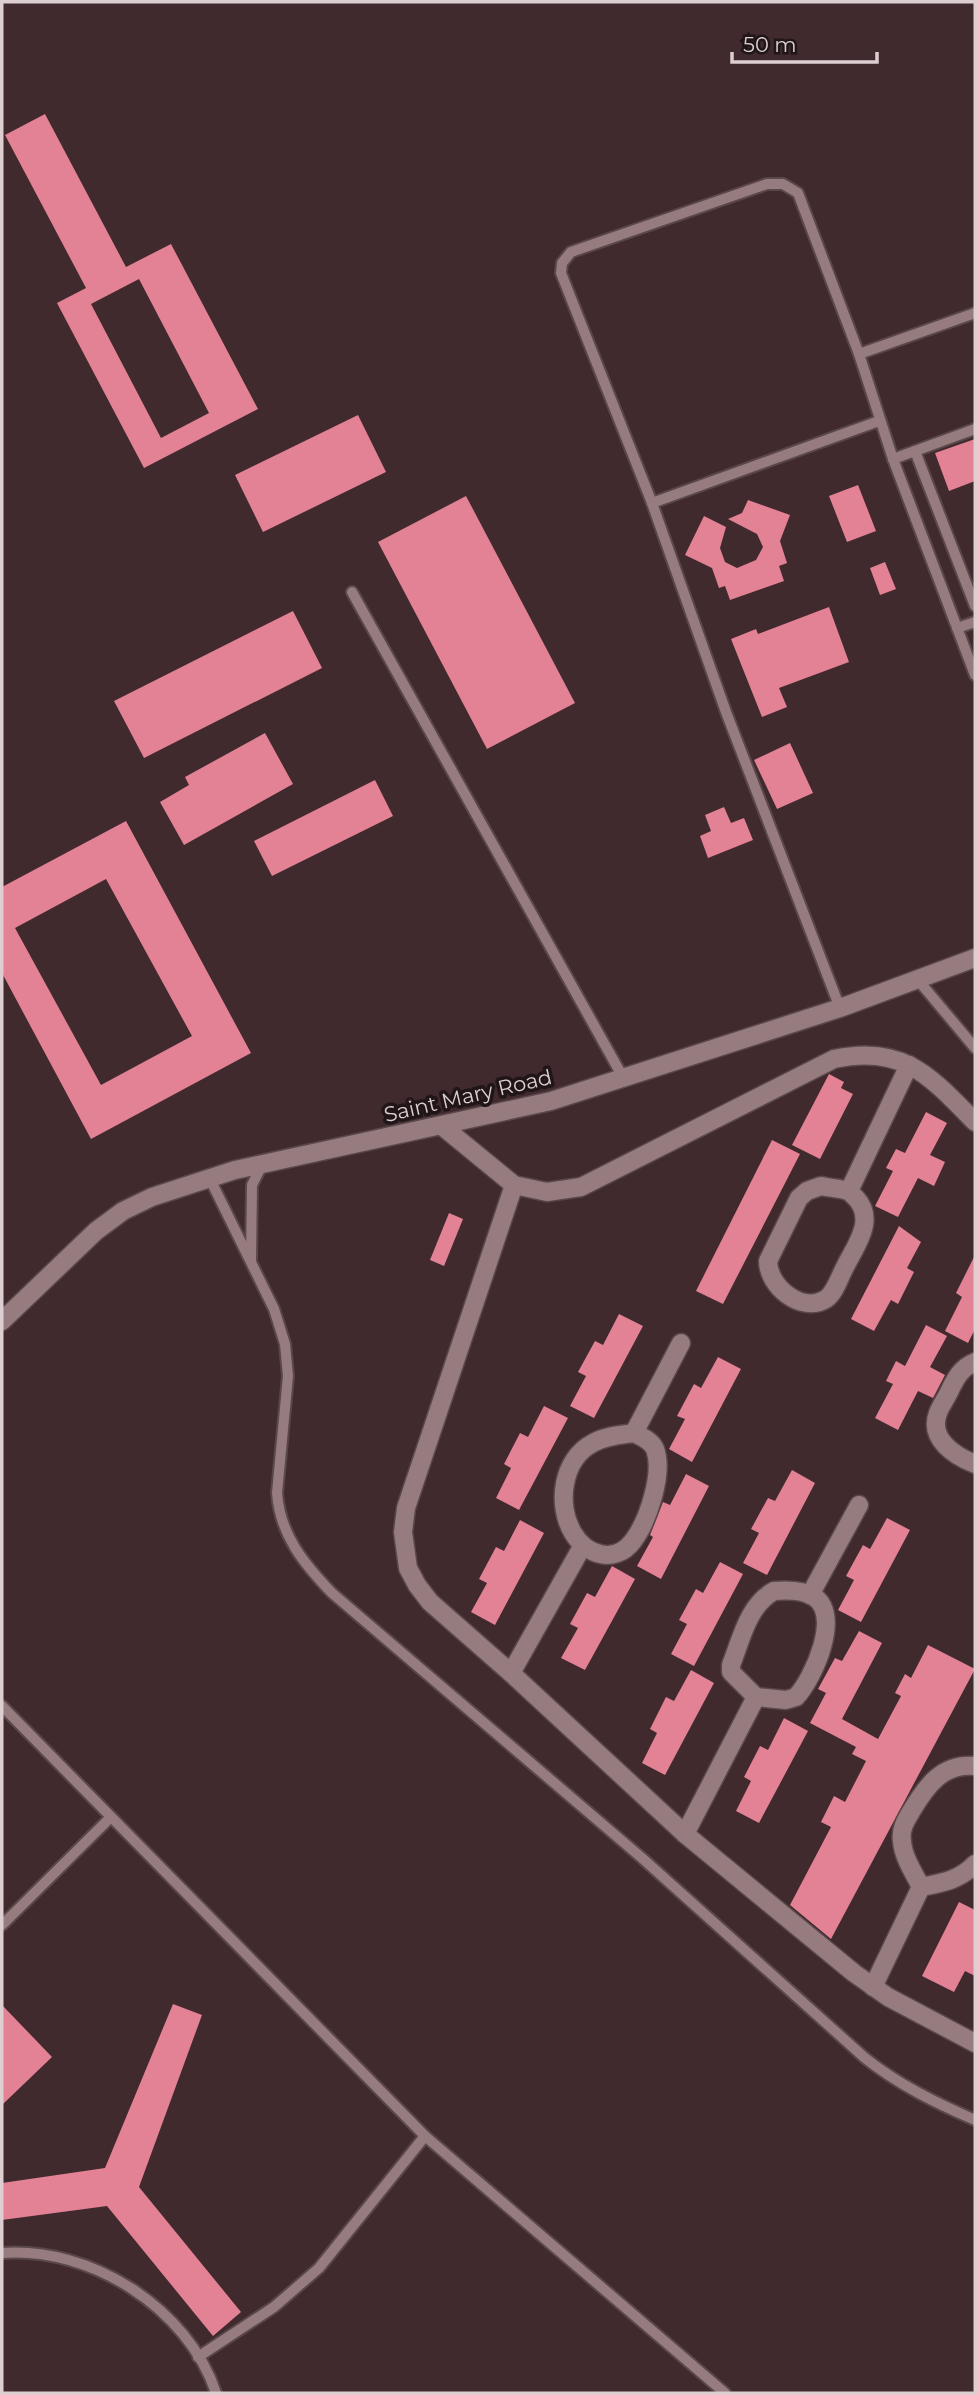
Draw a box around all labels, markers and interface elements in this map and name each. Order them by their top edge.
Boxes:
scale bar [732,21,877,65]
text: 50 m [743,32,797,57]
street label: Saint Mary Road [381,1064,554,1127]

